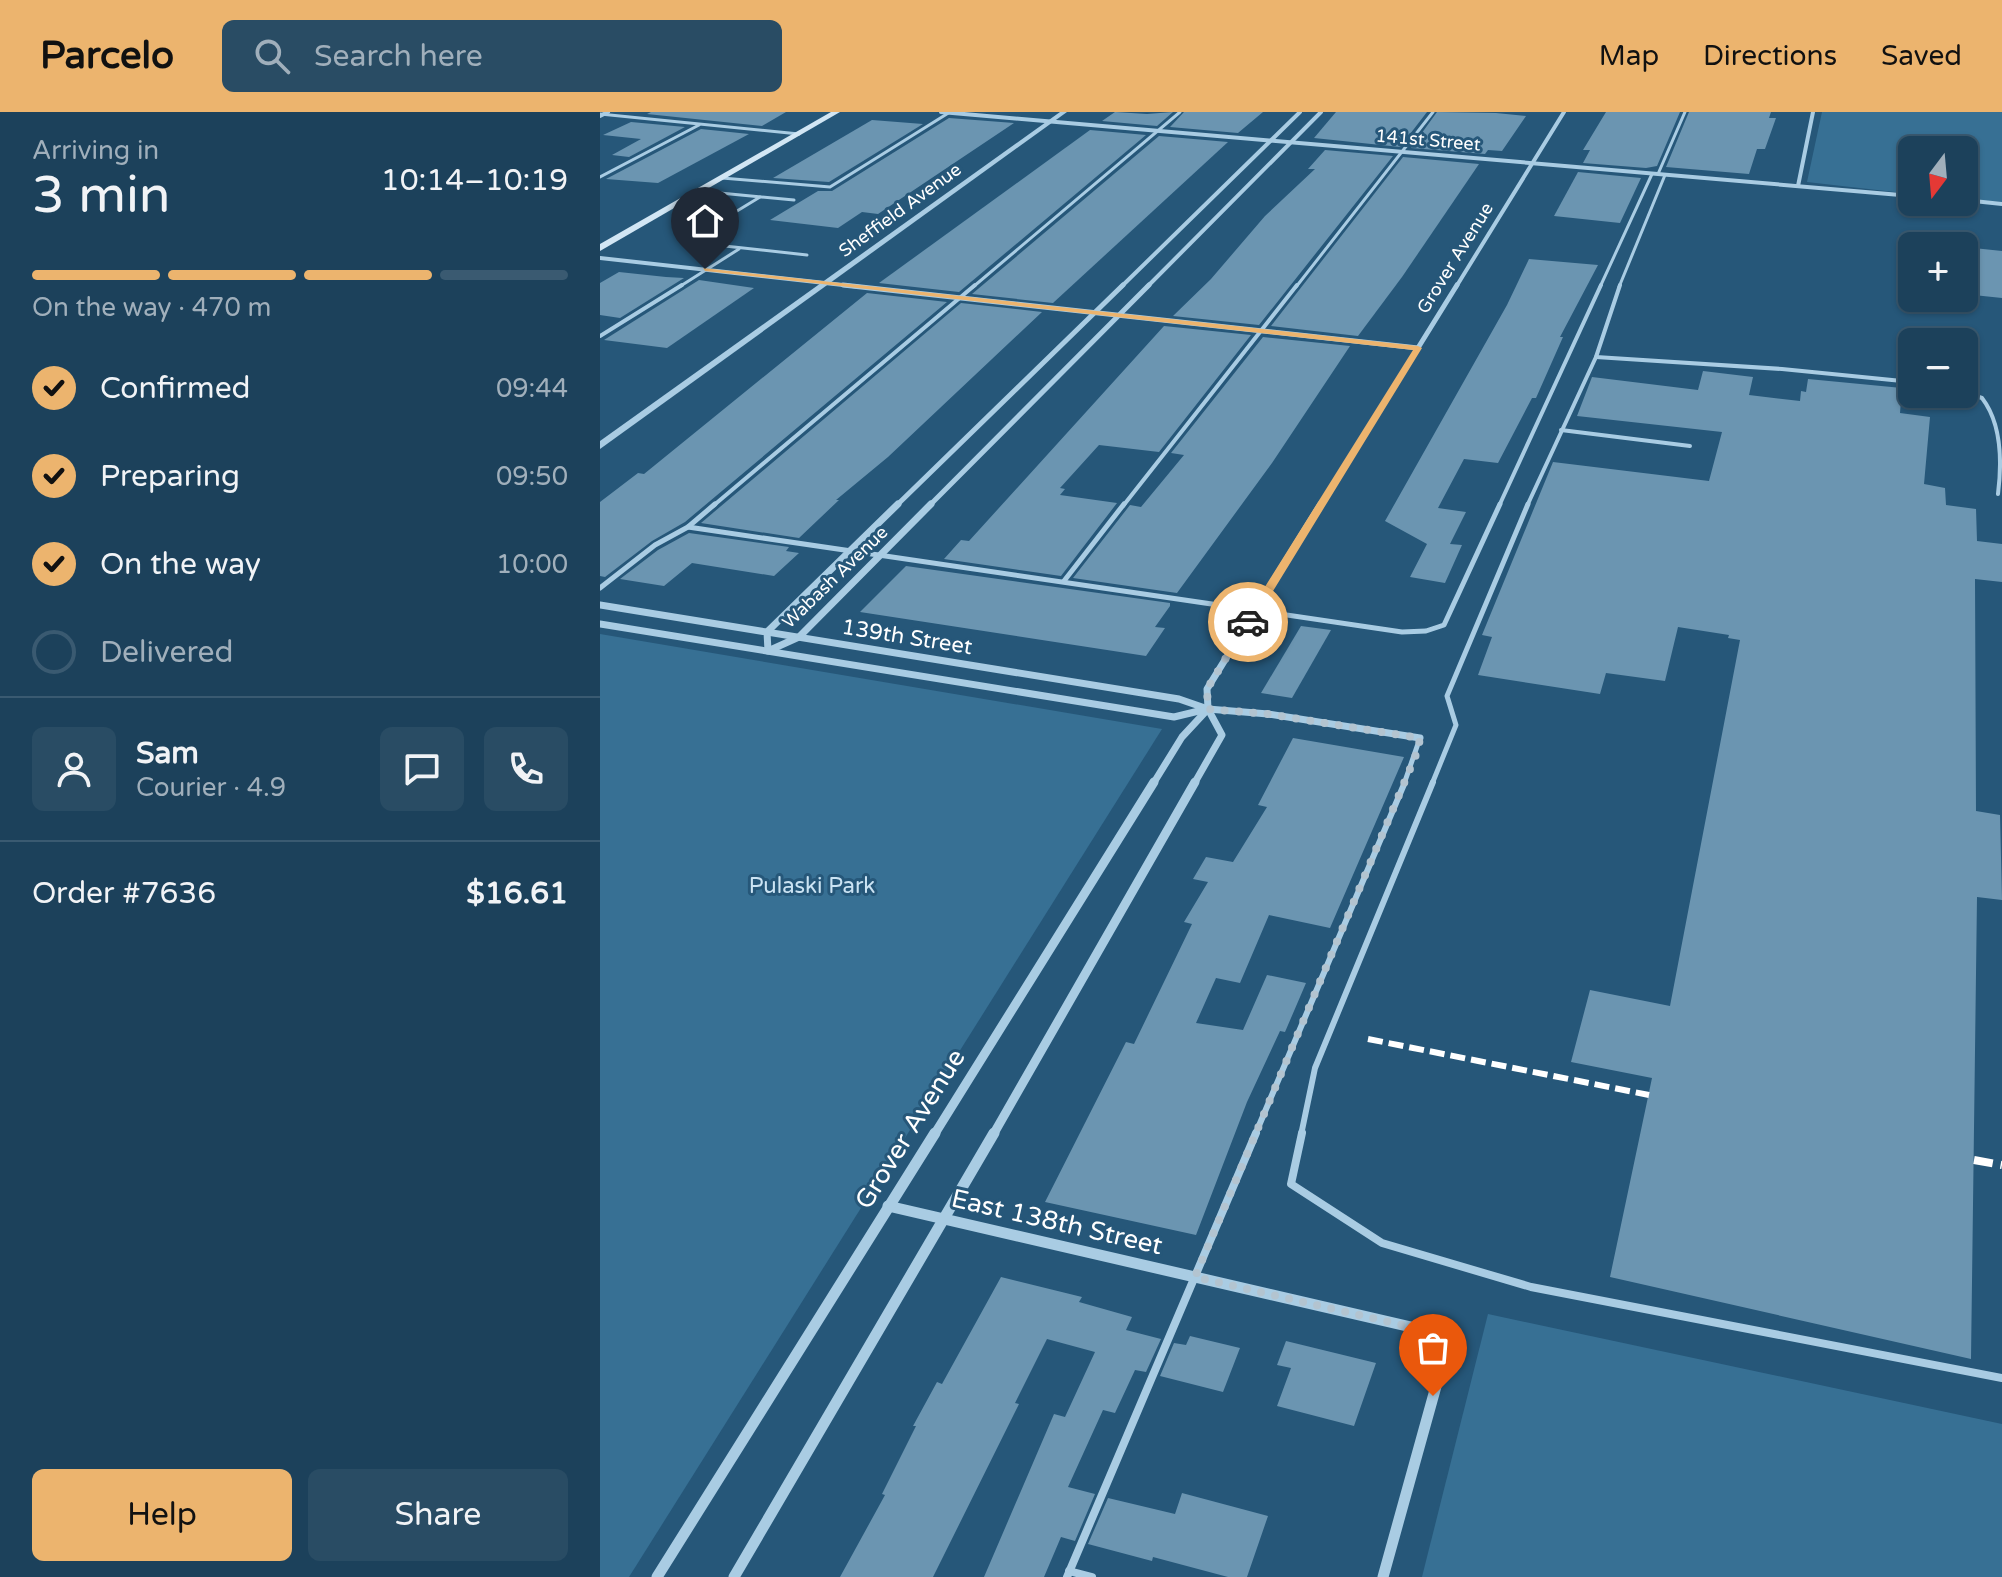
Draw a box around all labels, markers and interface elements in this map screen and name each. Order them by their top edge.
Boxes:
search box [222,20,782,92]
text: Parcelo [40,33,174,79]
icon: search [250,34,294,78]
text: Search here [314,38,483,75]
text: Map [1599,39,1659,73]
text: Directions [1703,39,1837,73]
text: Saved [1881,39,1962,73]
street label: 141st Street [1374,124,1482,156]
text: Arriving in [32,135,159,166]
north arrow [1898,136,1978,216]
map controls [1898,136,1978,408]
street label: Sheffield Avenue [835,158,965,262]
text: 10:14–10:19 [381,162,568,199]
text: 3 min [32,164,171,227]
pin [671,187,739,269]
street label: Grover Avenue [1412,198,1498,318]
icon: home [683,199,727,243]
button: + [1898,232,1978,312]
text: On the way · 470 m [32,292,271,323]
button: − [1898,328,1978,408]
icon: check [32,366,76,410]
text: Confirmed [100,370,251,407]
text: 09:44 [496,373,568,404]
icon: check [32,454,76,498]
text: Preparing [100,458,240,495]
text: 09:50 [496,461,568,492]
street label: Wabash Avenue [778,521,892,633]
icon: check [32,542,76,586]
text: On the way [100,546,261,583]
text: 10:00 [496,549,568,580]
courier [1208,582,1288,662]
icon: car [1226,600,1270,644]
street label: 139th Street [840,614,974,660]
text: Delivered [100,634,234,671]
button: person [32,727,116,811]
button: chat [380,727,464,811]
button: phone [484,727,568,811]
text: Sam [136,735,199,772]
text: Courier · 4.9 [136,772,286,803]
park label: Pulaski Park [749,873,875,899]
text: Order #7636 [32,875,216,912]
text: $16.61 [466,875,568,912]
street label: Grover Avenue [848,1043,972,1215]
street label: East 138th Street [948,1183,1166,1261]
pin [1399,1314,1467,1396]
icon: bag [1411,1326,1455,1370]
button: Help [32,1469,292,1561]
button: Share [308,1469,568,1561]

